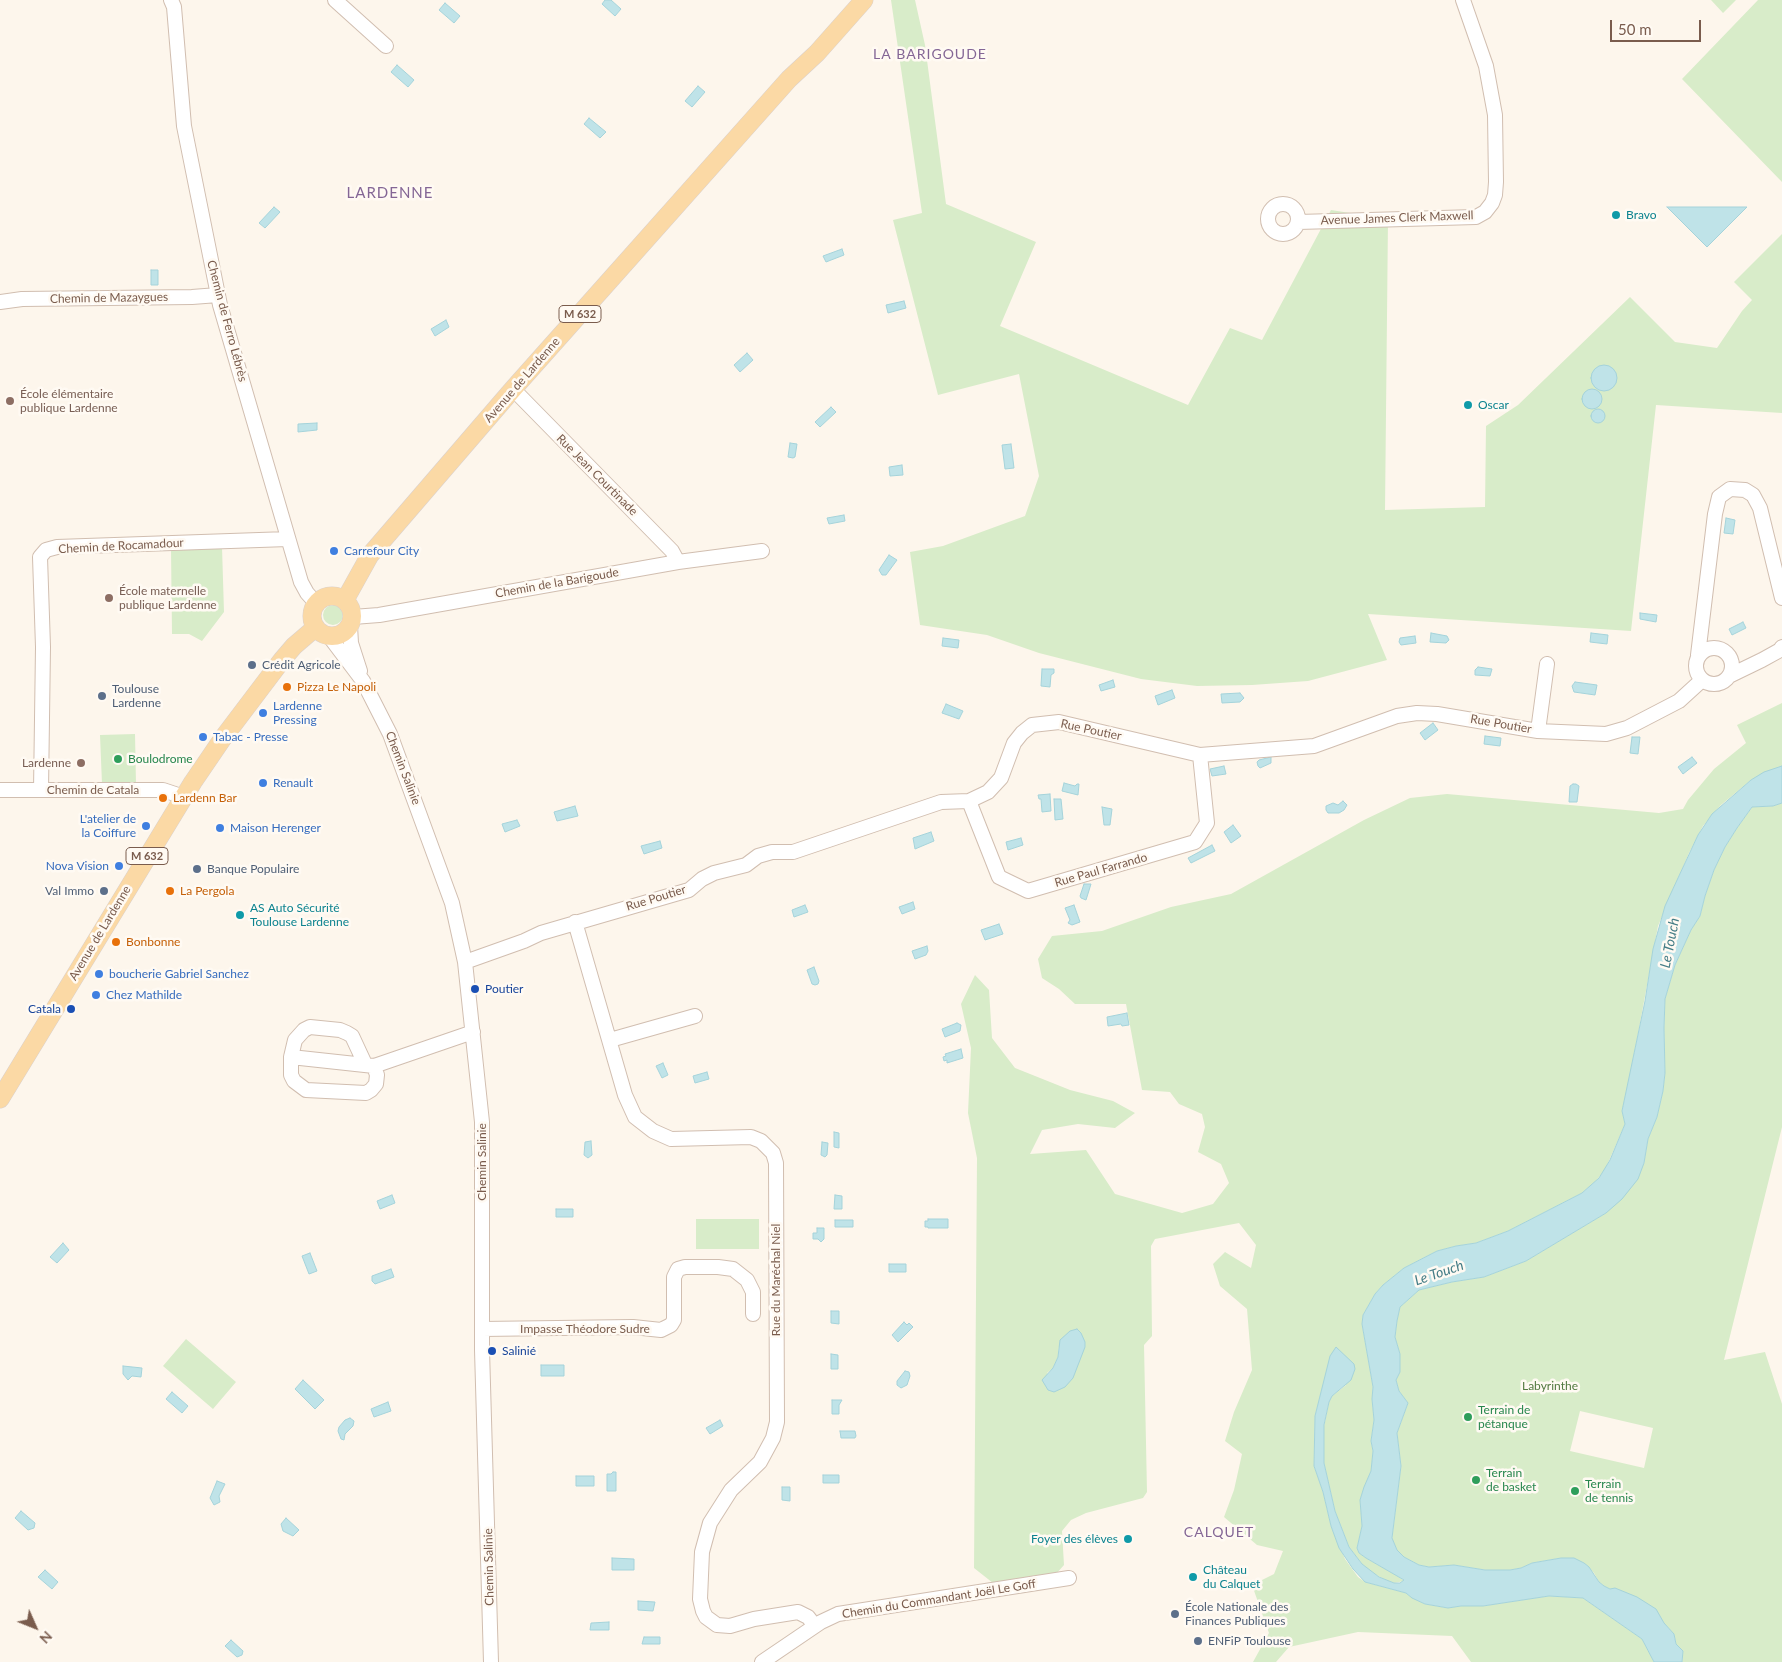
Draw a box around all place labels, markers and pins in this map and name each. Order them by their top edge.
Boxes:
place label: Bravo [1626,208,1657,222]
marker: Bravo [1610,209,1622,221]
place label: École élémentaire publique Lardenne [20,387,118,415]
marker: École élémentaire publique Lardenne [4,395,16,407]
place label: Oscar [1478,398,1509,412]
marker: Oscar [1462,399,1474,411]
place label: Carrefour City [344,544,419,558]
marker: Carrefour City [328,545,340,557]
place label: École maternelle publique Lardenne [119,584,217,612]
marker: École maternelle publique Lardenne [103,592,115,604]
place label: Crédit Agricole [262,658,341,672]
marker: Crédit Agricole [246,659,258,671]
place label: Pizza Le Napoli [297,680,376,694]
marker: Pizza Le Napoli [281,681,293,693]
place label: Toulouse Lardenne [112,682,161,710]
marker: Toulouse Lardenne [96,690,108,702]
place label: Lardenne Pressing [273,699,322,727]
marker: Lardenne Pressing [257,707,269,719]
place label: Tabac - Presse [213,730,288,744]
marker: Tabac - Presse [197,731,209,743]
place label: Boulodrome [128,752,193,766]
marker: Boulodrome [112,753,124,765]
place label: Lardenne [22,756,71,770]
marker: Lardenne [75,757,87,769]
place label: Renault [273,776,313,790]
marker: Renault [257,777,269,789]
place label: Lardenn Bar [173,791,237,805]
marker: Lardenn Bar [157,792,169,804]
place label: L'atelier de la Coiffure [80,812,136,840]
marker: L'atelier de la Coiffure [140,820,152,832]
place label: Maison Herenger [230,821,321,835]
marker: Maison Herenger [214,822,226,834]
place label: Nova Vision [46,859,109,873]
marker: Nova Vision [113,860,125,872]
place label: Banque Populaire [207,862,299,876]
marker: Banque Populaire [191,863,203,875]
place label: Val Immo [45,884,94,898]
place label: La Pergola [180,884,234,898]
marker: Val Immo [98,885,110,897]
marker: La Pergola [164,885,176,897]
place label: AS Auto Sécurité Toulouse Lardenne [250,901,349,929]
marker: AS Auto Sécurité Toulouse Lardenne [234,909,246,921]
place label: Bonbonne [126,935,180,949]
marker: Bonbonne [110,936,122,948]
place label: boucherie Gabriel Sanchez [109,967,249,981]
marker: boucherie Gabriel Sanchez [93,968,105,980]
place label: Poutier [485,982,523,996]
marker: Poutier [469,983,481,995]
place label: Chez Mathilde [106,988,182,1002]
marker: Chez Mathilde [90,989,102,1001]
place label: Catala [28,1002,61,1016]
marker: Catala [65,1003,77,1015]
place label: Salinié [502,1344,536,1358]
marker: Salinié [486,1345,498,1357]
place label: Terrain de pétanque [1478,1403,1530,1431]
marker: Terrain de pétanque [1462,1411,1474,1423]
place label: Terrain de basket [1486,1466,1536,1494]
marker: Terrain de basket [1470,1474,1482,1486]
place label: Terrain de tennis [1585,1477,1633,1505]
marker: Terrain de tennis [1569,1485,1581,1497]
place label: Foyer des élèves [1031,1532,1118,1546]
marker: Foyer des élèves [1122,1533,1134,1545]
place label: Château du Calquet [1203,1563,1260,1591]
marker: Château du Calquet [1187,1571,1199,1583]
place label: École Nationale des Finances Publiques [1185,1600,1289,1628]
marker: École Nationale des Finances Publiques [1169,1608,1181,1620]
place label: ENFiP Toulouse [1208,1634,1291,1648]
marker: ENFiP Toulouse [1192,1635,1204,1647]

